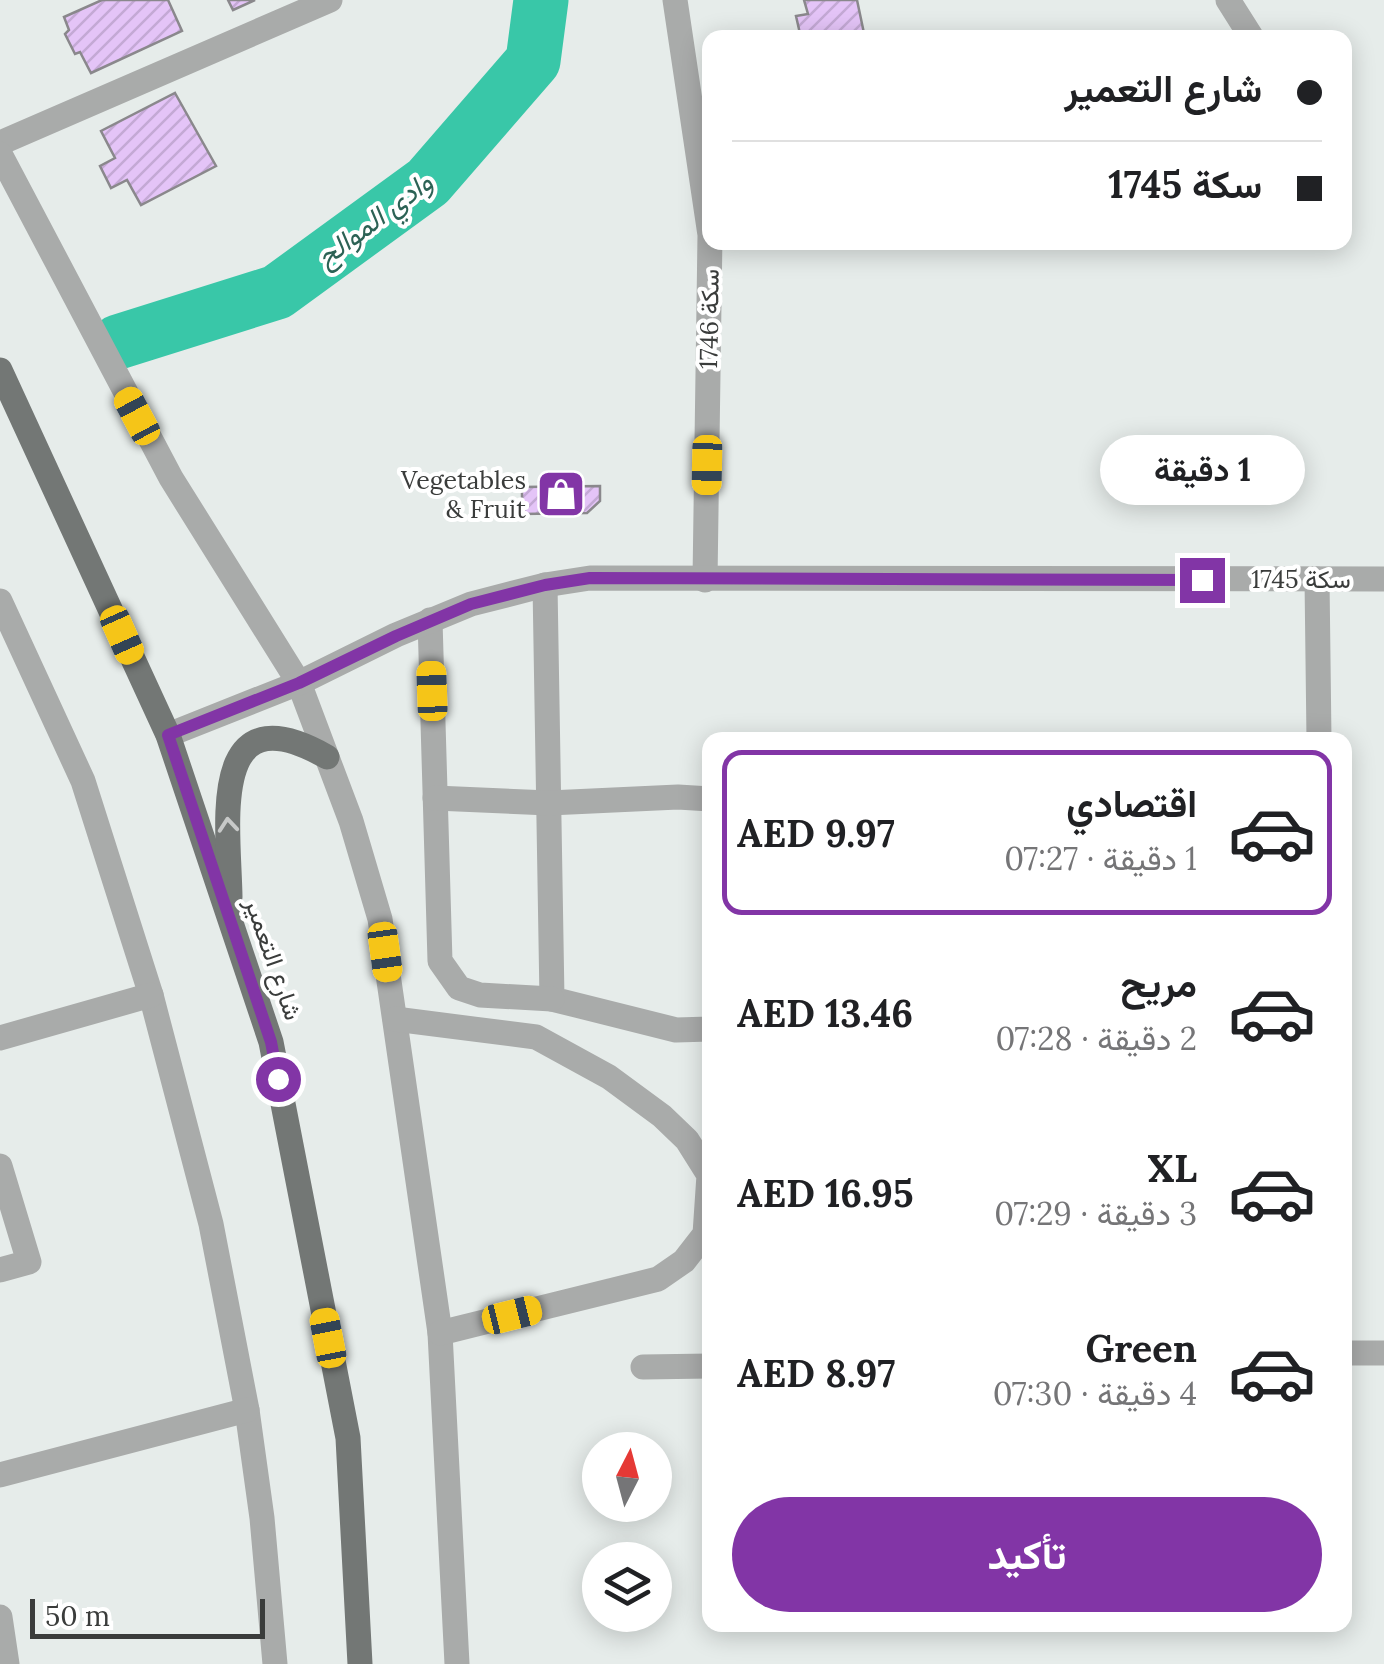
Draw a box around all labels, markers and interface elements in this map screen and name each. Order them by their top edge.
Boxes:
text: شارع التعمير [1065,64,1262,112]
text: سكة 1745 [1108,160,1262,208]
water label: وادي الموالح [309,163,443,278]
street label: سكة 1746 [692,269,726,369]
car [110,382,164,450]
car [691,435,723,495]
callout: 1 دقيقة [1100,435,1304,505]
text: 1 دقيقة [1154,449,1251,490]
place label: Vegetables & Fruit [400,464,526,525]
shop icon: Vegetables & Fruit [535,468,587,520]
route end [1180,558,1225,603]
street label: سكة 1745 [1251,563,1351,595]
car [96,601,148,669]
car [416,660,448,722]
text: اقتصادي [1066,779,1197,827]
icon: car [1227,788,1317,878]
text: AED 9.97 [737,809,895,857]
one-way arrow [217,816,239,832]
text: 1 دقيقة · 07:27 [1004,838,1197,879]
street label: شارع التعمير [237,893,310,1025]
car [366,920,404,984]
text: مريح [1121,959,1197,1007]
icon: car [1227,968,1317,1058]
text: AED 13.46 [737,989,913,1037]
text: 2 دقيقة · 07:28 [995,1018,1197,1059]
route start [256,1057,301,1102]
text: XL [1147,1144,1197,1192]
icon: car [1227,1148,1317,1238]
text: AED 16.95 [737,1169,913,1217]
text: 3 دقيقة · 07:29 [994,1193,1197,1234]
car [479,1293,545,1337]
car [308,1306,348,1370]
text: Green [1086,1324,1197,1372]
icon: car [1227,1328,1317,1418]
text: AED 8.97 [737,1349,895,1397]
text: 4 دقيقة · 07:30 [993,1373,1197,1414]
north arrow [582,1432,672,1522]
map controls [582,1432,672,1632]
button: تأكيد [732,1497,1322,1612]
button: layers [582,1542,672,1632]
scale bar [30,1594,265,1638]
text: 50 m [45,1598,110,1634]

